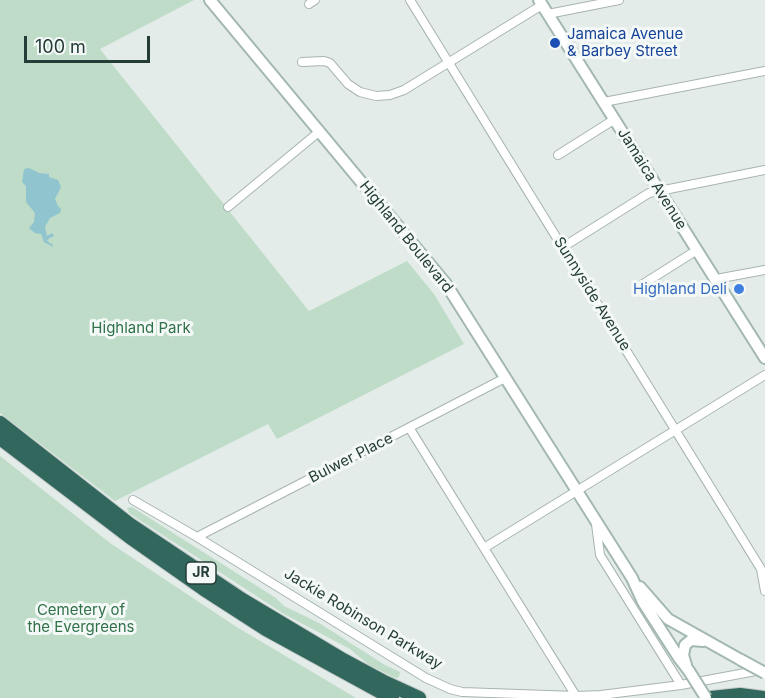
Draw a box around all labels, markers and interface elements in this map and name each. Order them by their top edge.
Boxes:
scale bar [27,24,153,62]
place label: Jamaica Avenue & Barbey Street [567,25,683,60]
text: 100 m [35,36,86,57]
marker: Jamaica Avenue & Barbey Street [548,36,562,50]
street label: Jamaica Avenue [614,125,690,233]
street label: Highland Boulevard [355,178,457,296]
street label: Sunnyside Avenue [550,234,634,354]
place label: Highland Deli [633,280,727,298]
marker: Highland Deli [732,282,746,296]
park label: Highland Park [91,319,191,337]
street label: Bulwer Place [306,429,396,487]
road number: JR [186,562,216,584]
street label: Jackie Robinson Parkway [281,565,445,673]
park label: Cemetery of the Evergreens [28,601,134,636]

